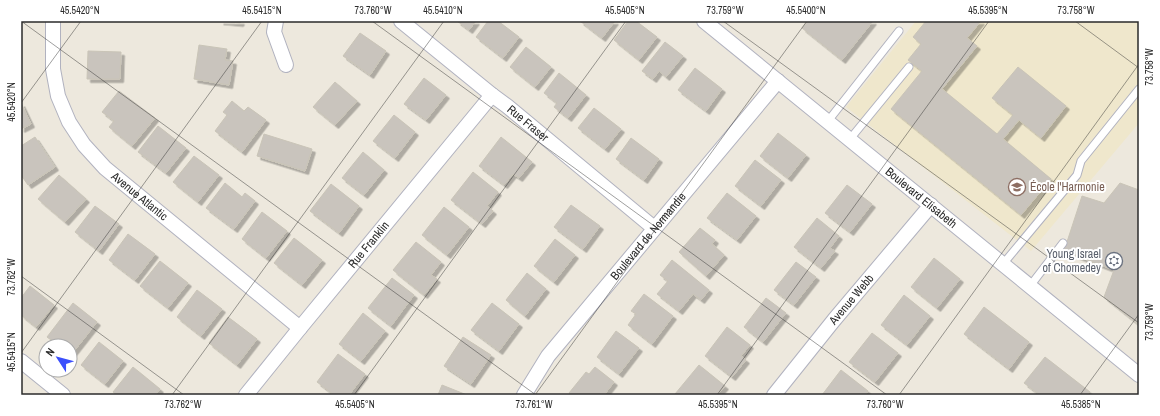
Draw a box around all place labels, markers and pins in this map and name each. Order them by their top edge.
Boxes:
school or university icon: École l'Harmonie [1007,177,1027,197]
place label: École l'Harmonie [1030,179,1105,195]
place label: Young Israel of Chomedey [1042,246,1101,276]
synagogue icon: Young Israel of Chomedey [1104,251,1124,271]

